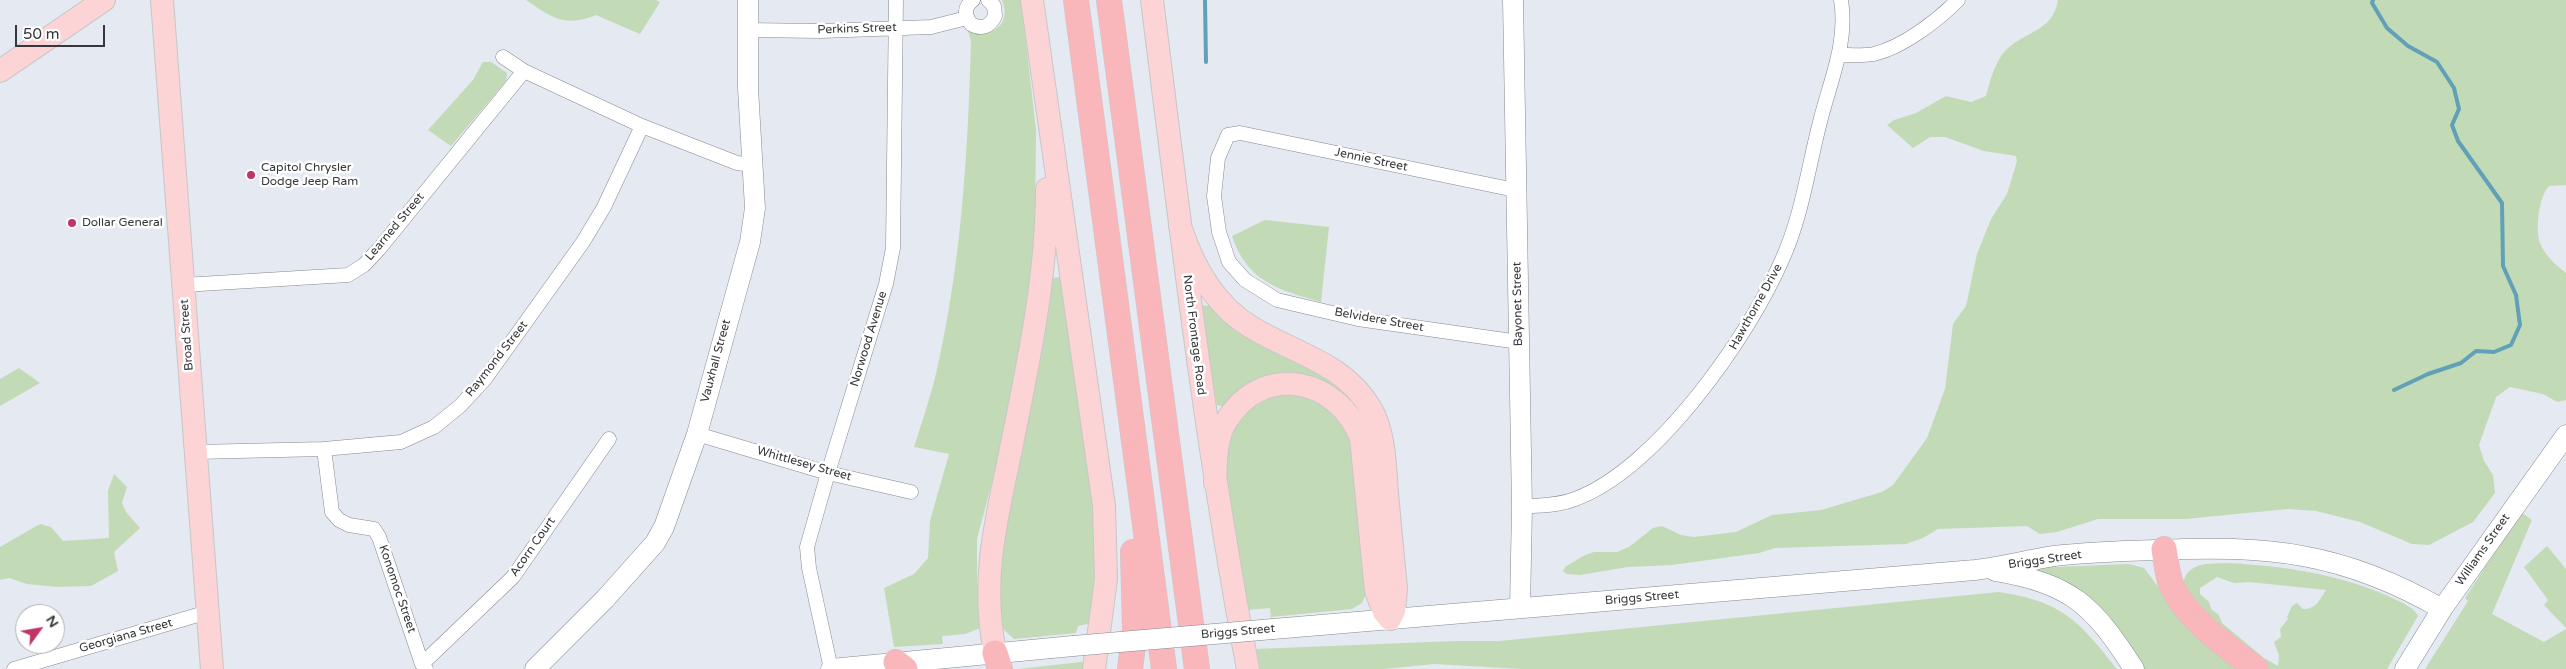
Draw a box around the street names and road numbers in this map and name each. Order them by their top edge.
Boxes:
street label: Perkins Street [817,20,897,38]
street label: Jennie Street [1333,145,1409,175]
street label: Learned Street [362,190,428,264]
street label: Bayonet Street [1510,262,1526,346]
street label: Hawthorne Drive [1726,262,1786,352]
street label: North Frontage Road [1179,274,1209,396]
street label: Norwood Avenue [848,290,890,388]
street label: Broad Street [177,299,197,371]
street label: Belvidere Street [1333,305,1425,335]
street label: Raymond Street [463,318,531,400]
street label: Vauxhall Street [698,318,734,404]
street label: Whittlesey Street [755,444,853,484]
street label: Williams Street [2453,511,2513,589]
street label: Acorn Court [507,514,559,580]
street label: Konomoc Street [375,543,419,635]
street label: Briggs Street [2007,548,2083,572]
street label: Briggs Street [1604,588,1680,608]
street label: Georgiana Street [78,616,174,656]
street label: Briggs Street [1200,622,1276,642]

